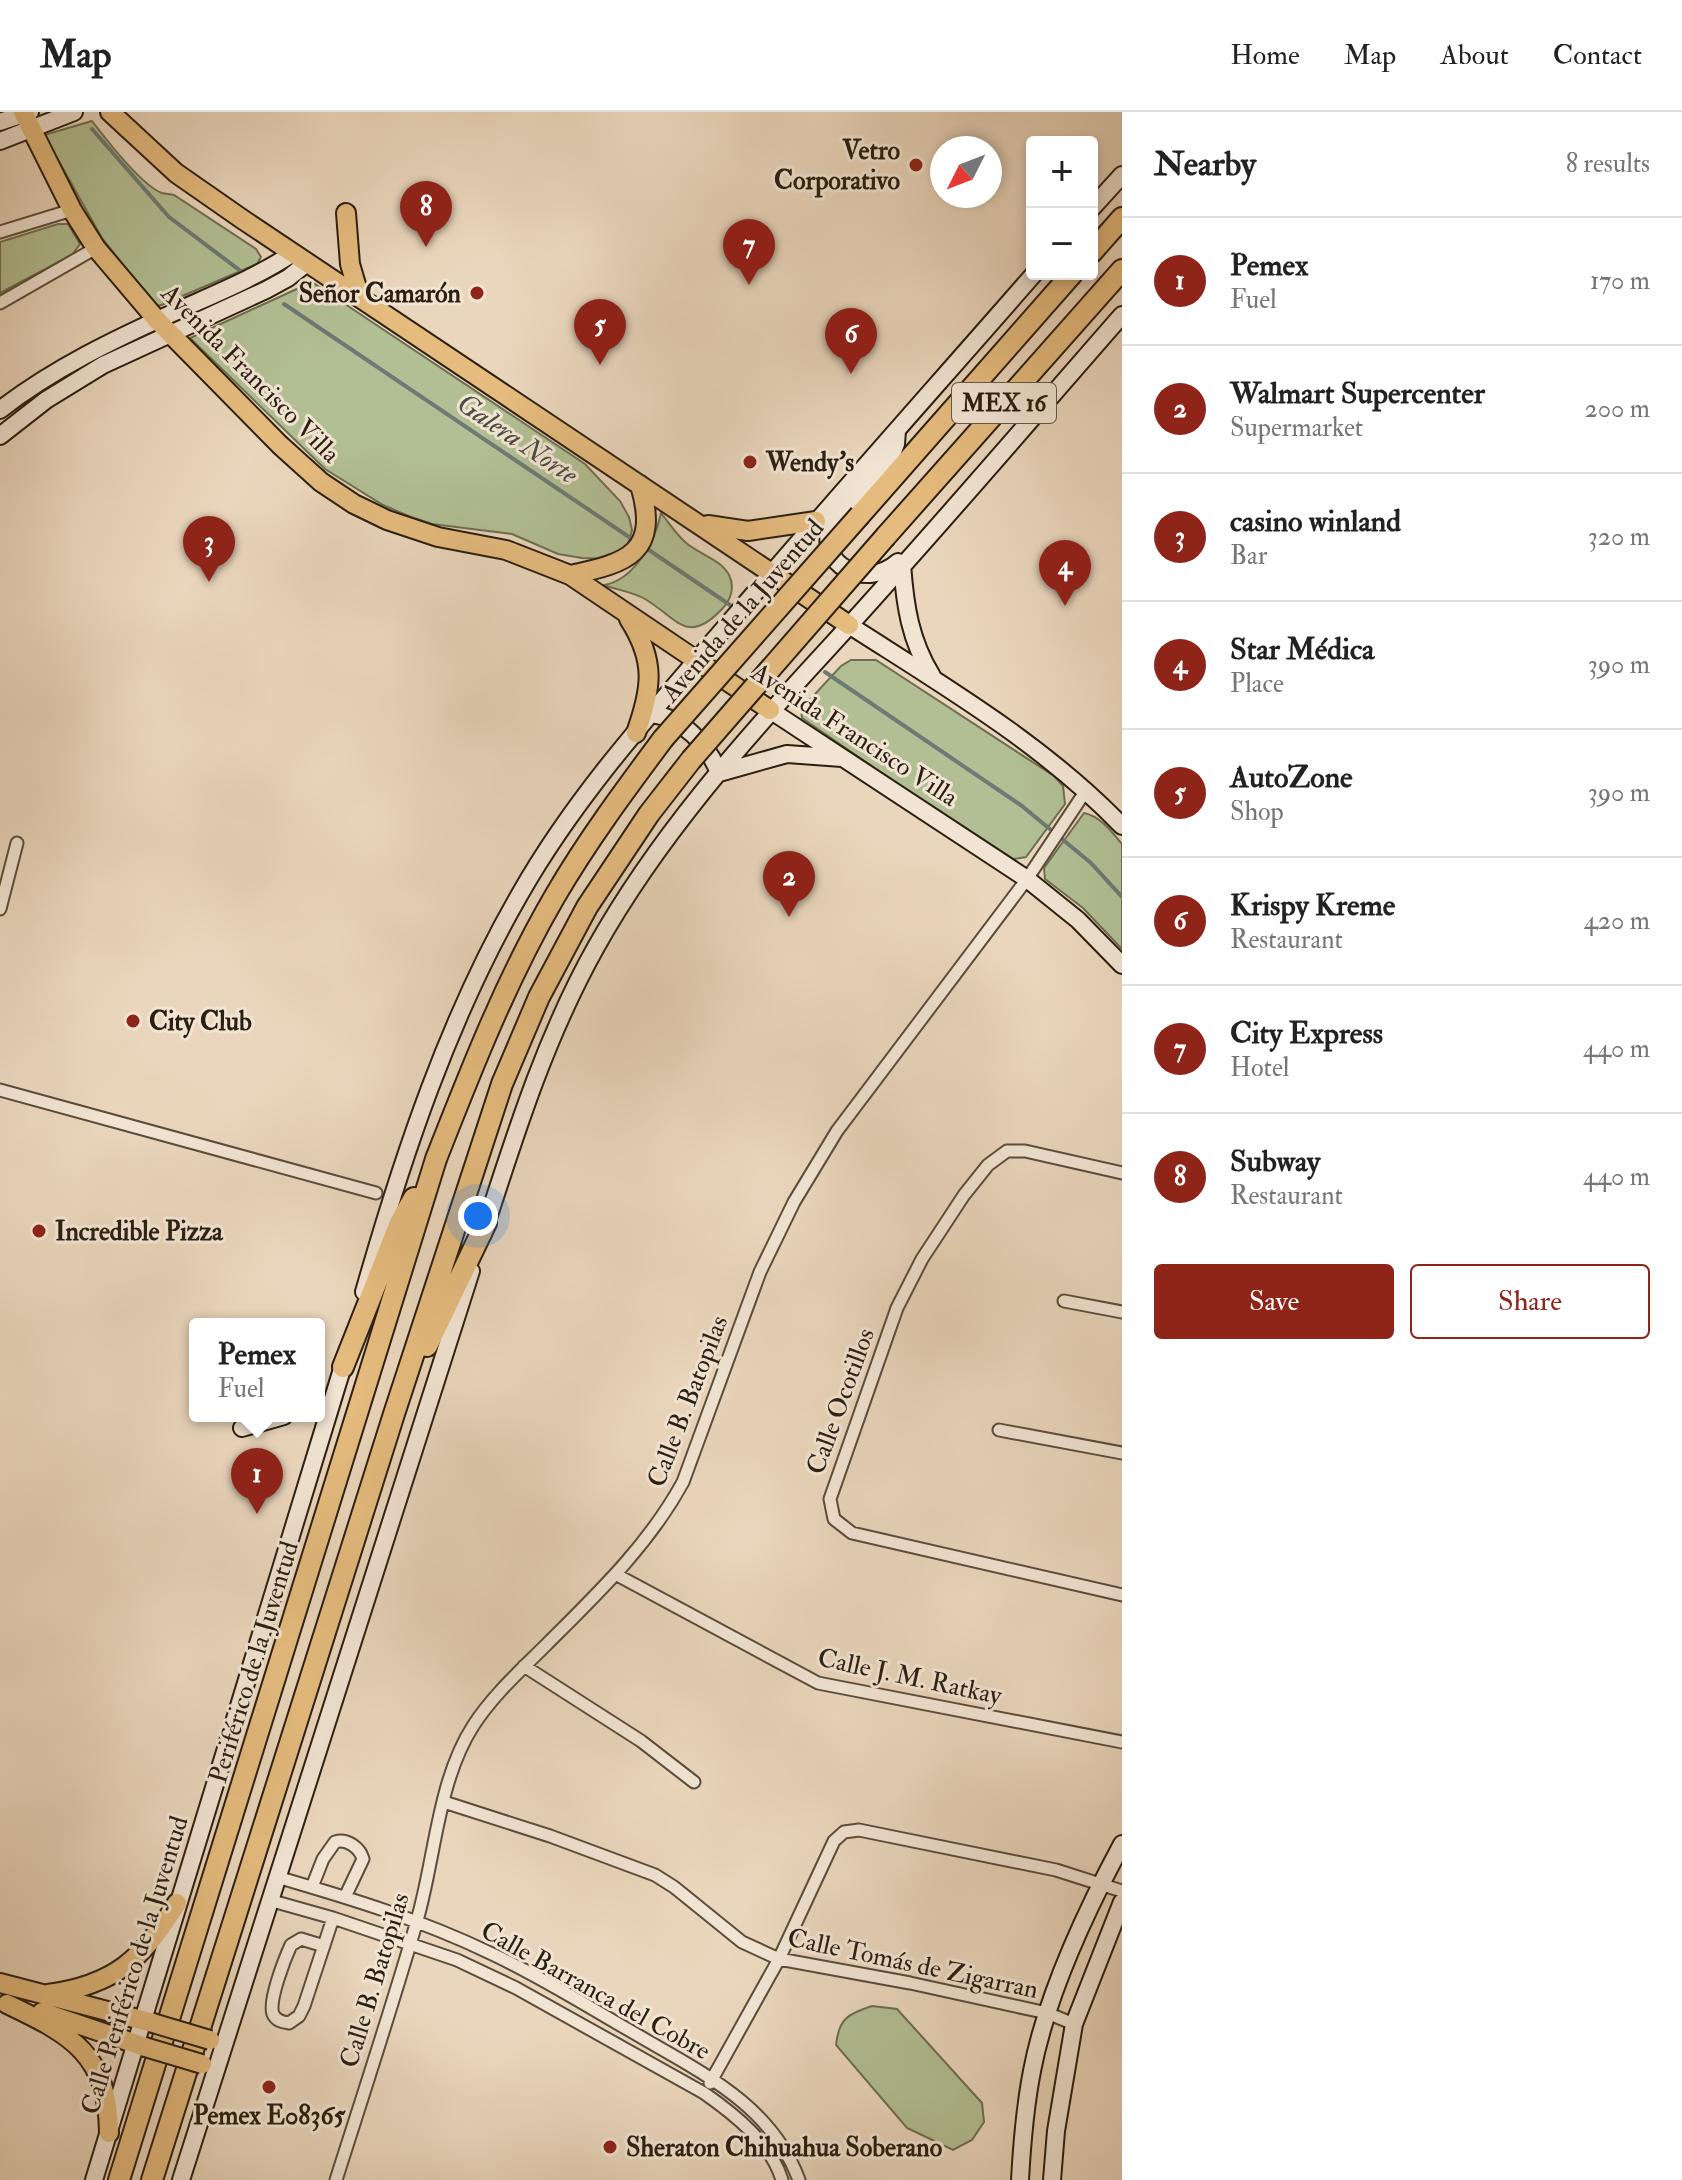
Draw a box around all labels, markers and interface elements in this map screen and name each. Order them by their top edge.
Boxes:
text: Map [40,31,111,79]
text: Home [1230,38,1300,73]
text: Map [1344,38,1396,73]
text: About [1440,38,1509,73]
text: Contact [1553,38,1642,73]
place label: Vetro Corporativo [774,135,900,198]
north arrow [930,136,1002,208]
map controls [1026,136,1098,280]
button: + [1026,136,1098,208]
text: Nearby [1154,143,1256,186]
text: 8 results [1566,148,1650,180]
marker: Vetro Corporativo [907,156,925,174]
pin: 8 [400,181,452,247]
button: − [1026,208,1098,280]
pin: 7 [723,219,775,285]
text: Pemex [1230,247,1308,284]
text: 1 [1175,265,1185,297]
text: 170 m [1590,265,1650,297]
street label: Avenida Francisco Villa [153,277,347,470]
place label: Señor Camarón [299,278,462,310]
marker: Señor Camarón [468,284,486,302]
text: Fuel [1230,284,1277,316]
pin: 5 [574,299,626,365]
pin: 6 [825,308,877,374]
text: Walmart Supercenter [1230,375,1485,412]
road number: MEX 16 [952,383,1056,423]
water label: Galera Norte [450,386,585,493]
text: 2 [1173,393,1187,425]
text: 200 m [1585,393,1650,425]
text: Supermarket [1230,412,1363,444]
place label: Wendy's [765,447,854,480]
marker: Wendy's [741,453,759,471]
text: casino winland [1230,503,1401,540]
street label: Avenida de la Juventud [654,512,831,709]
pin: 3 [183,516,235,582]
text: 3 [1175,521,1185,553]
text: 320 m [1588,521,1650,553]
pin: 4 [1039,540,1091,606]
text: Bar [1230,540,1267,572]
text: Star Médica [1230,631,1374,668]
text: 4 [1173,649,1187,681]
text: 390 m [1588,649,1650,681]
street label: Avenida Francisco Villa [744,655,964,814]
text: Place [1230,668,1284,700]
text: AutoZone [1230,759,1353,796]
text: 5 [1174,777,1186,809]
text: 390 m [1588,777,1650,809]
text: Shop [1230,796,1284,828]
pin: 2 [763,851,815,917]
text: Krispy Kreme [1230,887,1395,924]
text: 6 [1173,905,1187,937]
text: 420 m [1584,905,1650,937]
text: Restaurant [1230,924,1343,956]
place label: City Club [149,1006,252,1039]
marker: City Club [124,1012,142,1030]
text: City Express [1230,1015,1383,1052]
text: 7 [1174,1033,1186,1065]
text: 440 m [1583,1033,1650,1065]
text: Hotel [1230,1052,1289,1084]
text: Subway [1230,1143,1320,1180]
text: 8 [1174,1161,1186,1193]
text: 440 m [1583,1161,1650,1193]
text: Restaurant [1230,1180,1343,1212]
your location [458,1196,498,1236]
place label: Incredible Pizza [55,1216,224,1248]
marker: Incredible Pizza [30,1222,48,1240]
button: Save [1154,1264,1394,1339]
button: Share [1410,1264,1650,1339]
street label: Calle B. Batopilas [640,1311,736,1492]
popup [189,1318,325,1422]
street label: Calle Ocotillos [800,1324,882,1479]
text: Pemex [218,1336,296,1373]
text: Fuel [218,1373,265,1405]
pin: 1 [231,1448,283,1514]
street label: Periférico de la Juventud [202,1537,306,1787]
street label: Calle J. M. Ratkay [815,1642,1005,1712]
street label: Calle Periférico de la Juventud [74,1812,196,2118]
street label: Calle B. Batopilas [333,1889,418,2072]
street label: Calle Barranca del Cobre [475,1914,716,2067]
street label: Calle Tomás de Zigarran [785,1922,1041,2006]
marker: Pemex E08365 [260,2078,278,2096]
place label: Pemex E08365 [193,2100,346,2132]
place label: Sheraton Chihuahua Soberano [626,2132,943,2164]
marker: Sheraton Chihuahua Soberano [601,2138,619,2156]

